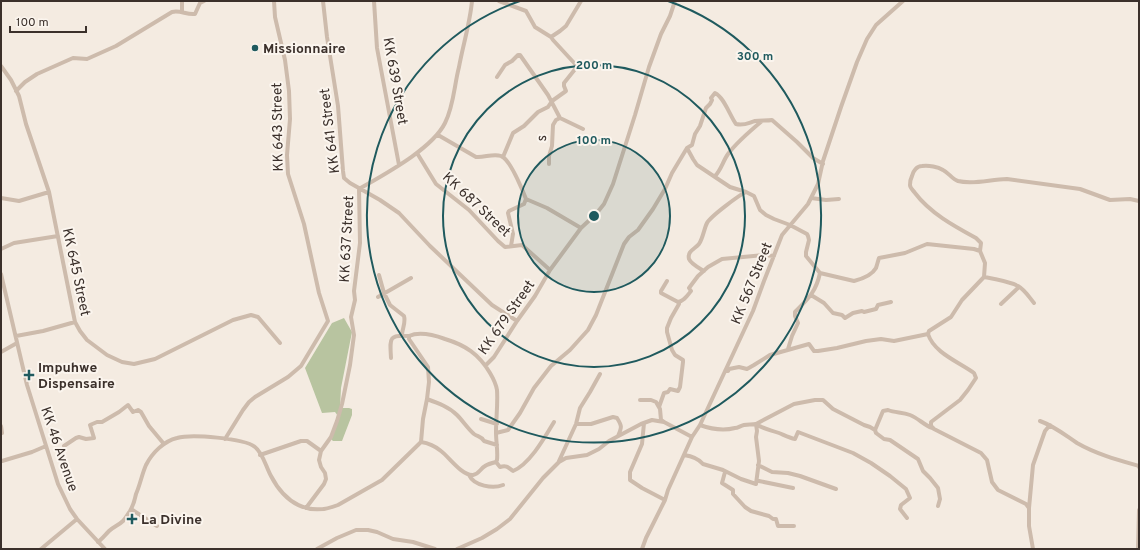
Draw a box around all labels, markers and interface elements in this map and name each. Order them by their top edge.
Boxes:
scale bar [10,8,86,34]
text: 100 m [16,15,49,31]
street label: KK 639 Street [378,36,411,126]
place label: Missionnaire [263,41,346,58]
marker: Missionnaire [250,43,260,53]
text: 300 m [737,49,773,65]
text: 200 m [576,58,612,74]
street label: KK 643 Street [269,82,288,172]
street label: KK 641 Street [317,87,344,174]
text: 100 m [577,133,611,149]
street label: s [534,134,551,142]
street label: KK 687 Street [438,169,514,241]
street label: KK 637 Street [337,195,358,283]
centre of rings [587,209,601,223]
street label: KK 645 Street [58,227,93,318]
street label: KK 567 Street [728,240,777,327]
street label: KK 679 Street [475,277,539,359]
place label: Impuhwe Dispensaire [38,360,115,393]
marker: Impuhwe Dispensaire [23,369,35,381]
street label: KK 46 Avenue [36,405,81,494]
place label: La Divine [141,512,202,529]
marker: La Divine [126,513,138,525]

